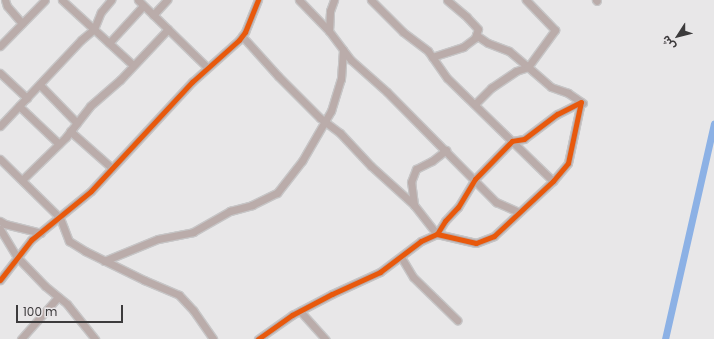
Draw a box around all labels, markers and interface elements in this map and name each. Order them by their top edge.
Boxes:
north arrow [658,16,698,56]
text: ش [657,32,679,54]
scale bar [18,297,125,323]
text: 100 m [23,303,57,320]

